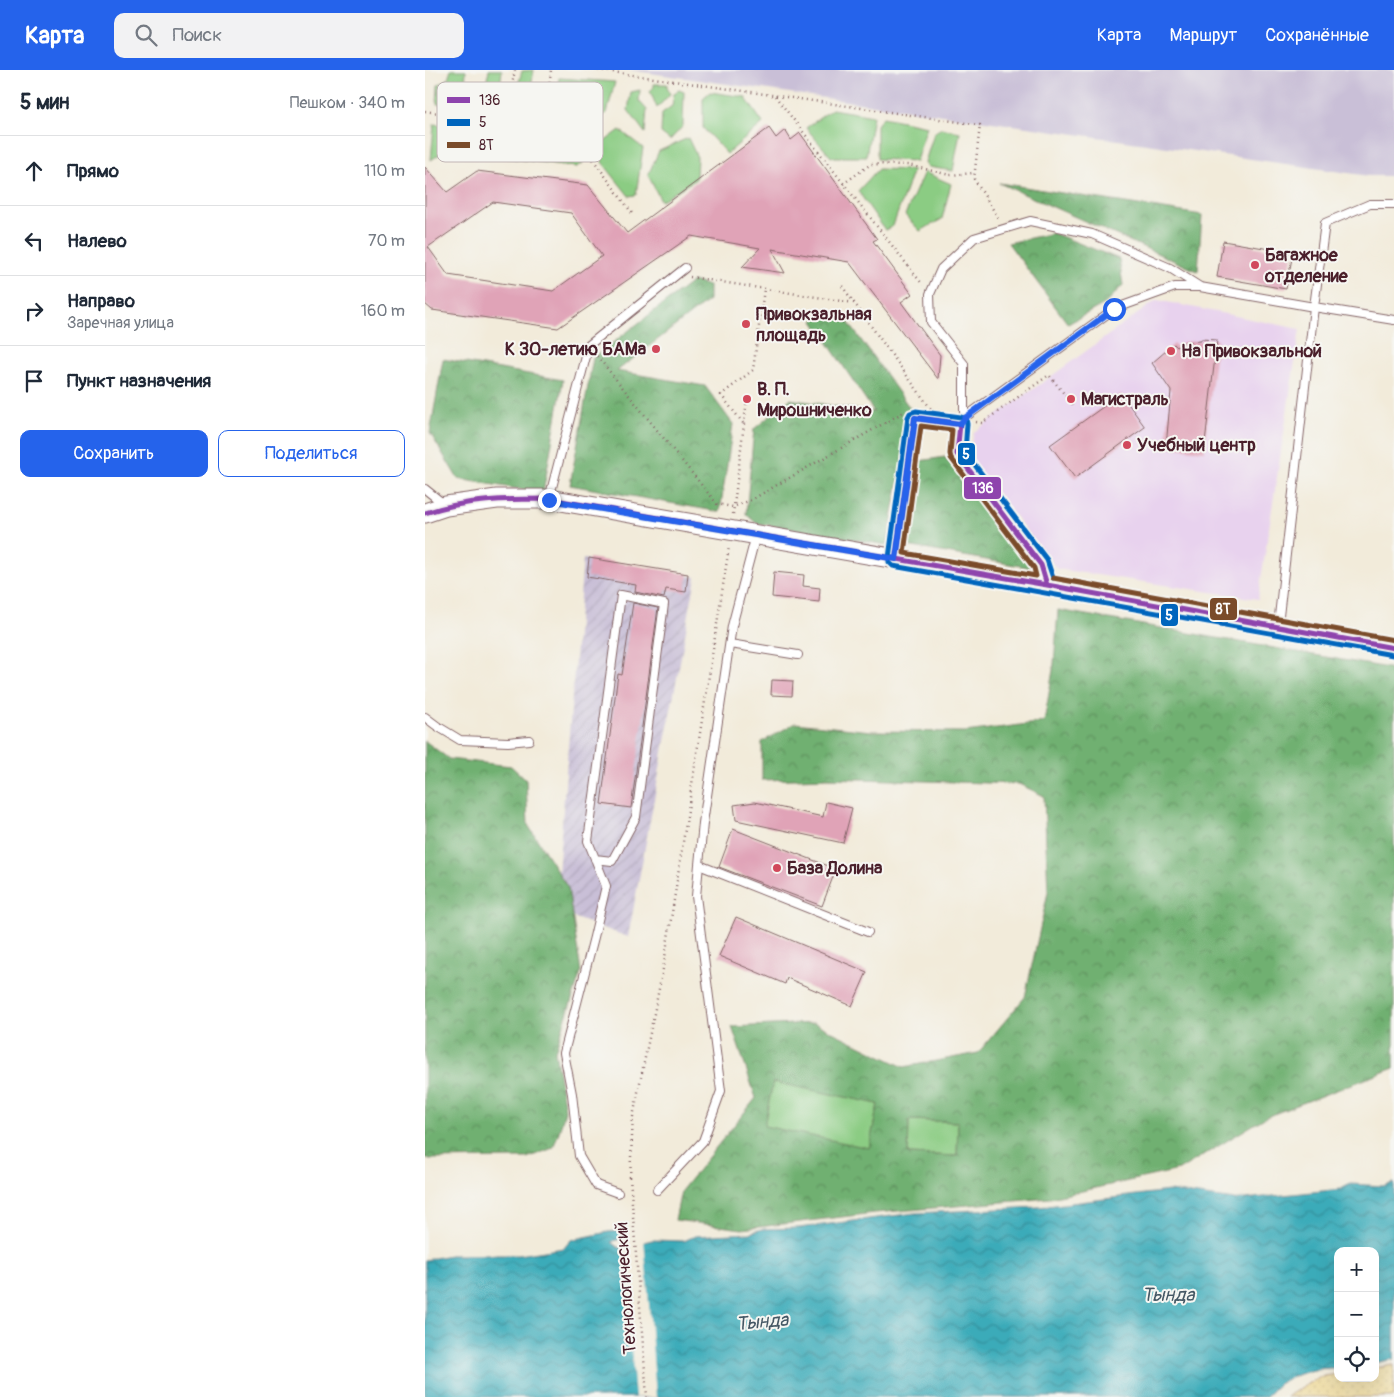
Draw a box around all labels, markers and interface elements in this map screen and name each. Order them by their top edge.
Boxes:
search box [114,13,464,58]
text: Карта [25,21,84,50]
icon: search [132,21,160,49]
text: Поиск [172,23,222,47]
text: Карта [1097,24,1141,47]
text: Маршрут [1169,24,1237,47]
text: Сохранённые [1265,24,1369,47]
legend [437,82,603,162]
text: 5 мин [20,89,70,116]
text: 136 [479,92,500,109]
text: Пешком · 340 m [290,93,405,113]
text: 5 [479,114,487,131]
text: 8Т [479,137,494,154]
icon: ahead [20,157,48,185]
text: Прямо [67,159,119,183]
text: 110 m [364,161,405,181]
icon: left [20,227,48,255]
text: Налево [67,229,127,253]
text: 70 m [368,231,405,251]
place label: Багажное отделение [1264,244,1349,288]
marker: Багажное отделение [1249,259,1261,271]
text: Направо [67,289,135,313]
icon: right [20,297,48,325]
route start [1103,298,1126,321]
text: 160 m [361,301,405,321]
place label: Привокзальная площадь [756,303,872,347]
text: Заречная улица [67,313,174,333]
marker: Привокзальная площадь [740,318,752,330]
place label: К 30-летию БАМа [505,338,647,361]
place label: На Привокзальной [1181,340,1322,363]
marker: К 30-летию БАМа [650,343,662,355]
marker: На Привокзальной [1165,345,1177,357]
icon: arrive [20,367,48,395]
text: Пункт назначения [67,369,211,393]
place label: В. П. Мирошниченко [757,378,872,422]
place label: Магистраль [1081,388,1169,411]
marker: В. П. Мирошниченко [741,393,753,405]
marker: Магистраль [1065,393,1077,405]
button: Сохранить [20,430,208,477]
button: Поделиться [218,430,405,477]
place label: Учебный центр [1137,434,1256,457]
marker: Учебный центр [1121,439,1133,451]
line badge: 5 [957,442,976,466]
text: 5 [962,446,970,463]
line badge: 136 [963,476,1002,500]
text: 136 [972,480,994,497]
route end [538,489,561,512]
line badge: 8Т [1209,597,1238,621]
text: 8Т [1216,601,1231,618]
line badge: 5 [1160,603,1179,627]
text: 5 [1165,607,1173,624]
place label: База Долина [787,857,883,880]
marker: База Долина [771,862,783,874]
street label: Технологический [610,1221,642,1355]
map controls [1334,1247,1379,1382]
button: + [1334,1247,1379,1292]
water label: Тында [1142,1283,1195,1307]
button: − [1334,1292,1379,1337]
water label: Тында [735,1308,790,1336]
button: locate [1334,1337,1379,1382]

